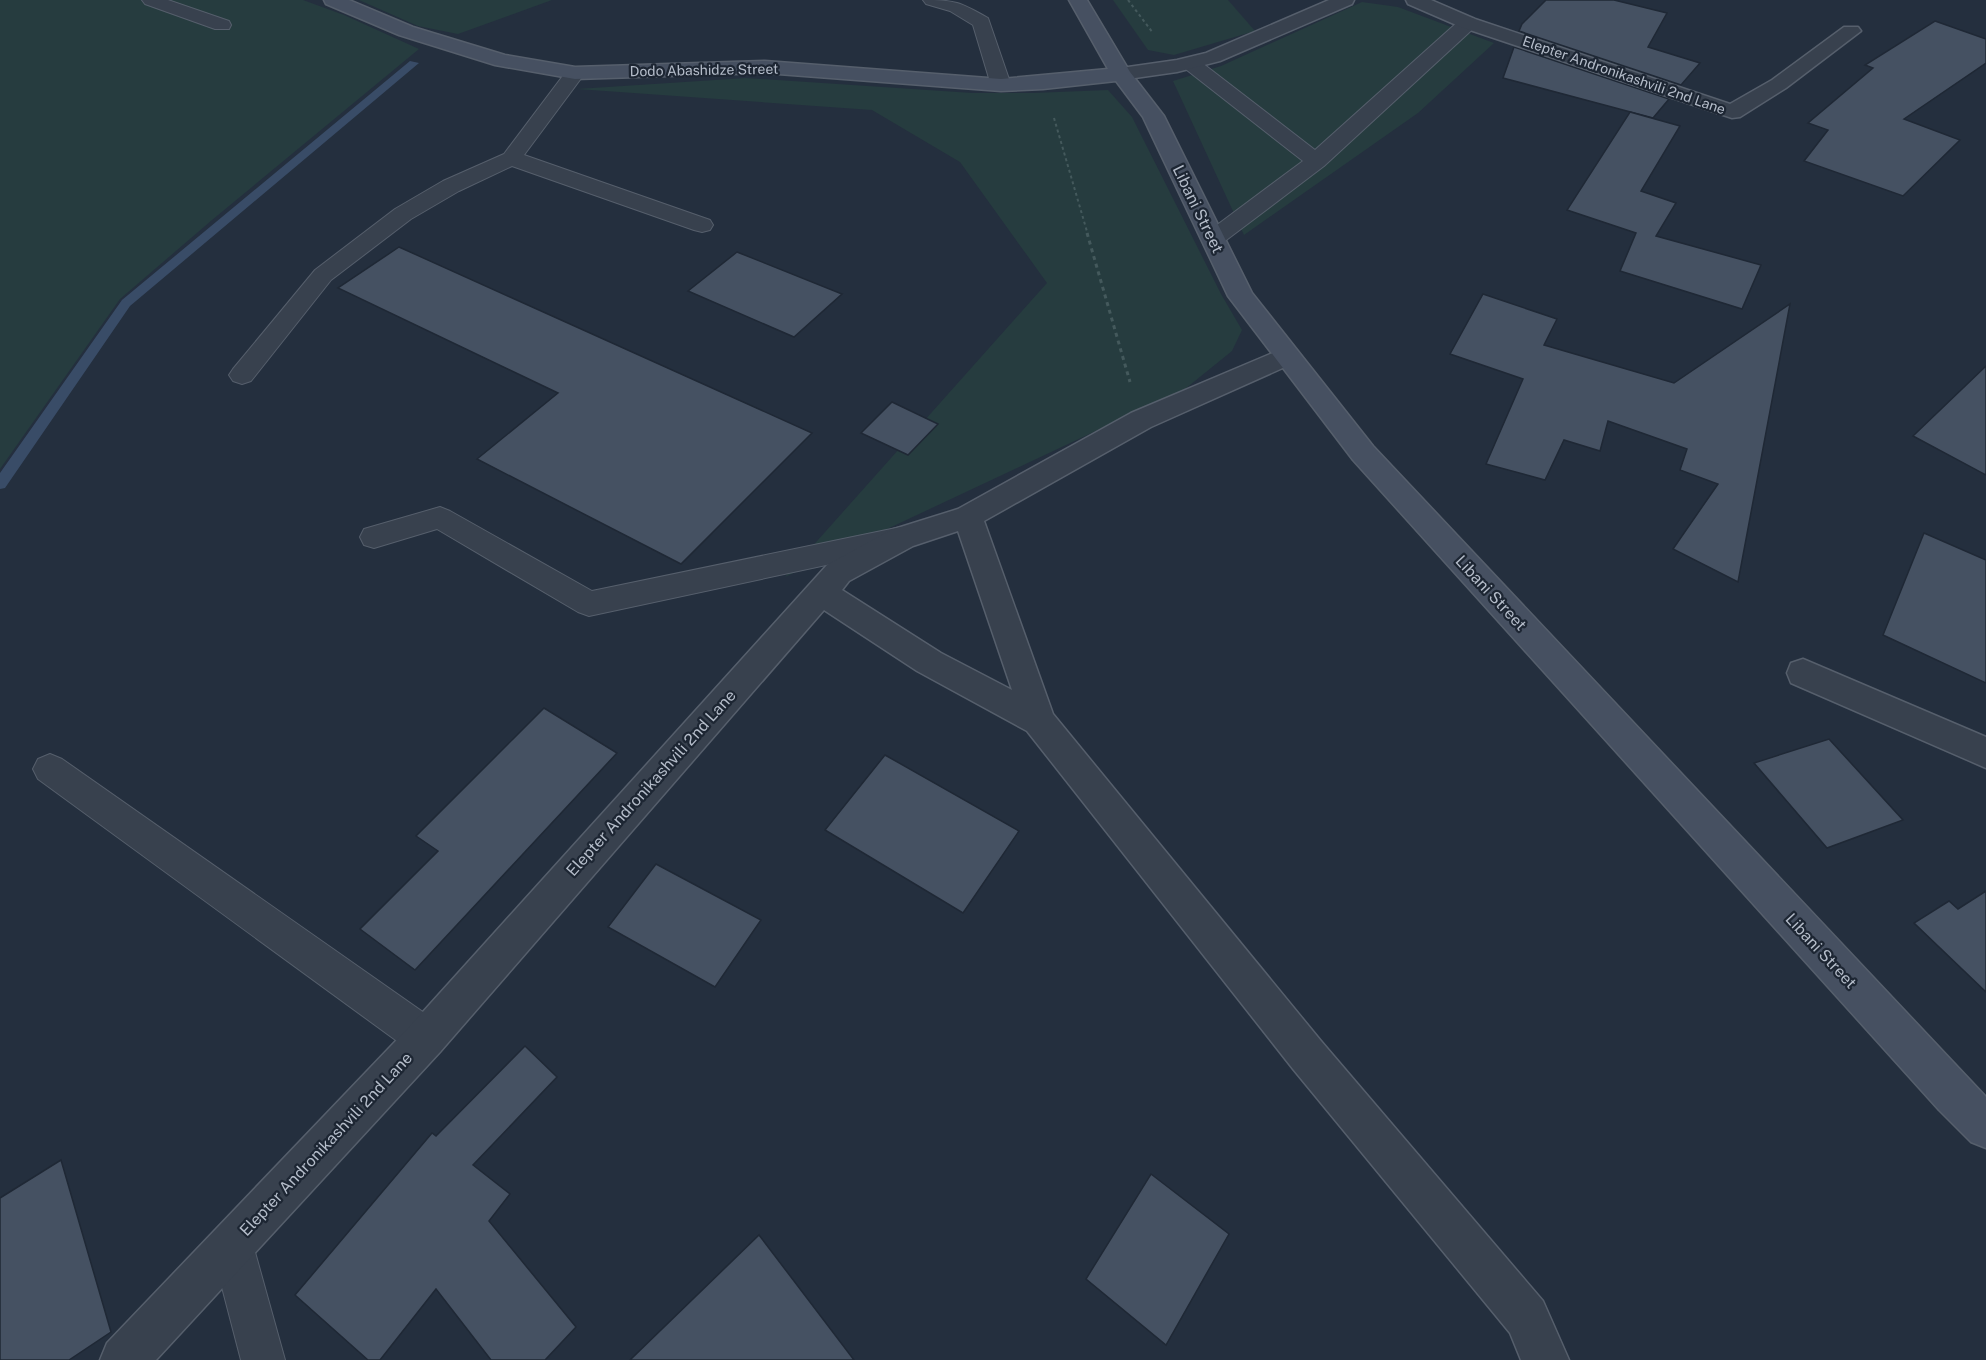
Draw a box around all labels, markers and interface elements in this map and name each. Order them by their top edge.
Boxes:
street label: Elepter Andronikashvili 2nd Lane [1520,33,1728,117]
street label: Dodo Abashidze Street [629,61,779,79]
street label: Libani Street [1169,162,1227,256]
street label: Libani Street [1452,552,1530,634]
street label: Elepter Andronikashvili 2nd Lane [562,686,740,880]
street label: Libani Street [1782,910,1860,992]
street label: Elepter Andronikashvili 2nd Lane [236,1048,416,1240]

